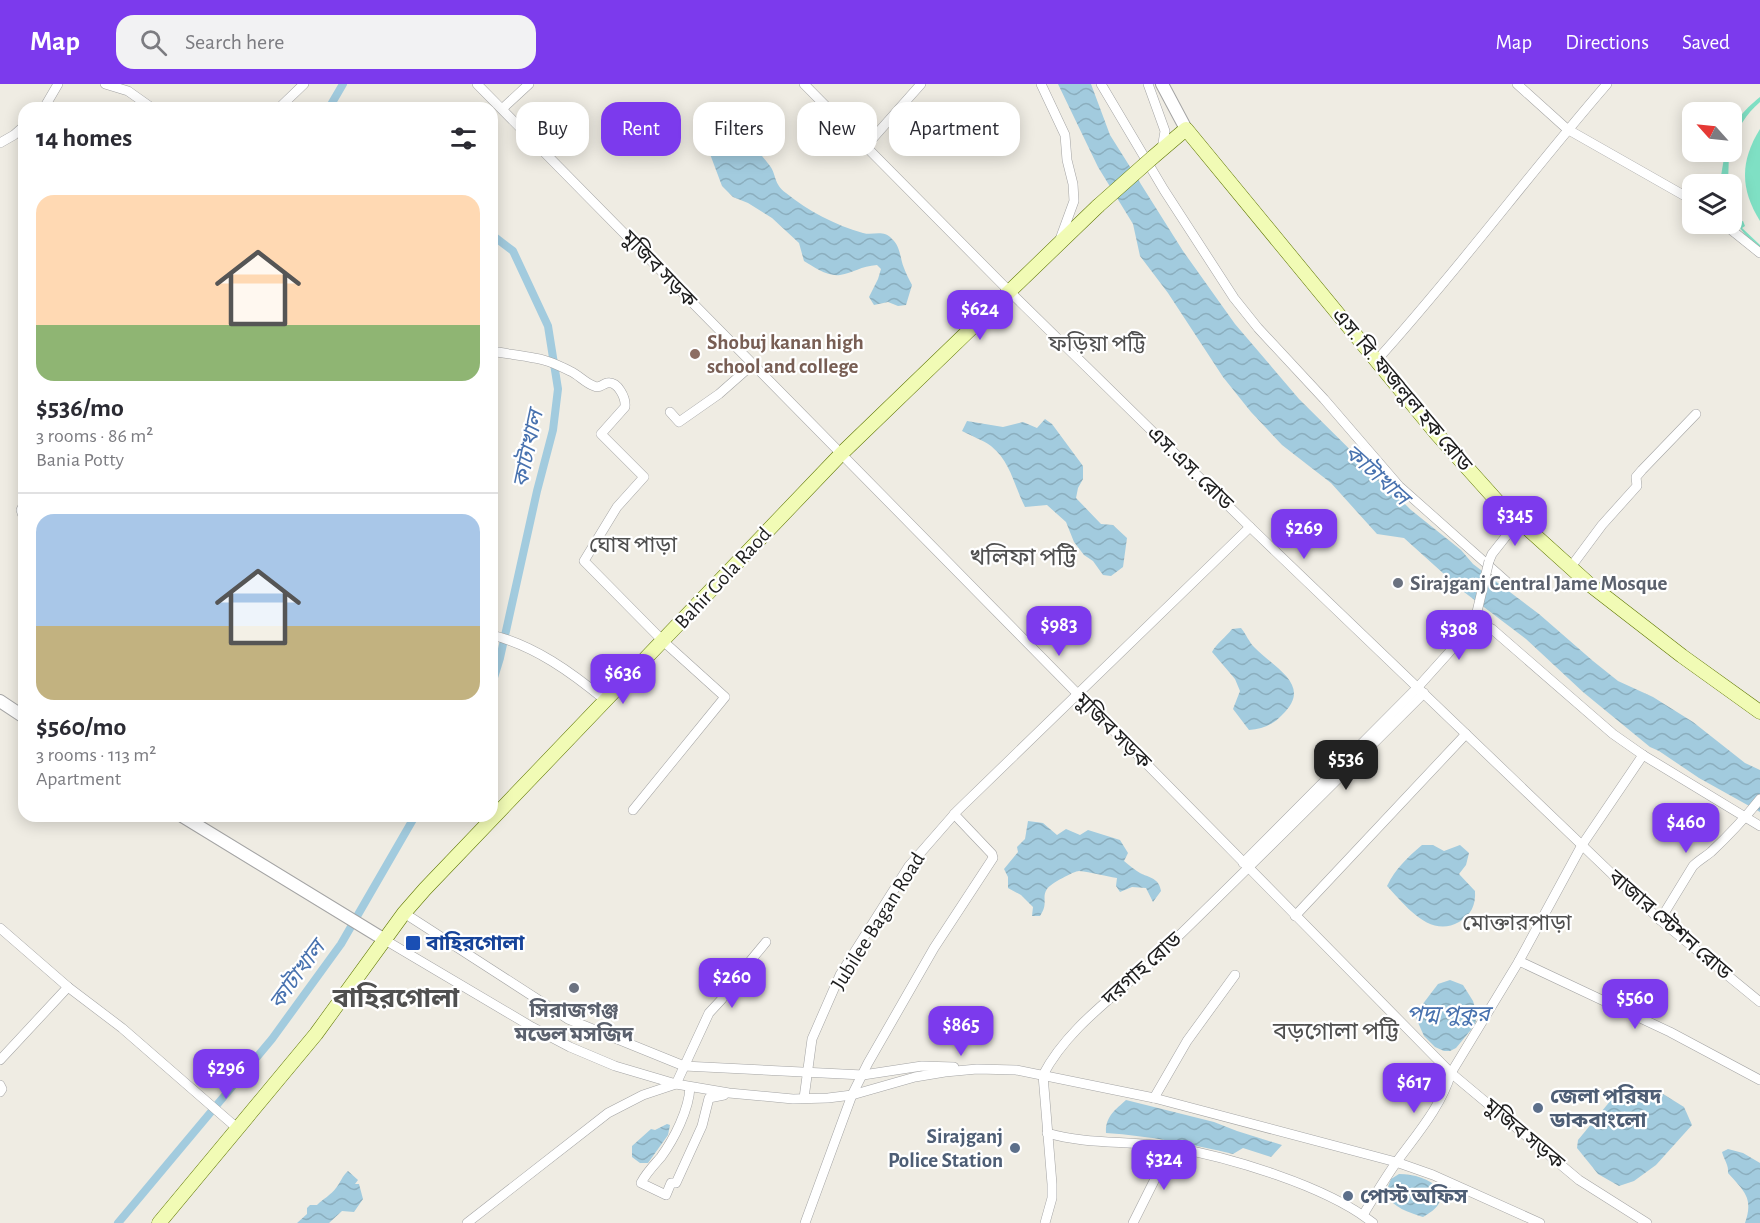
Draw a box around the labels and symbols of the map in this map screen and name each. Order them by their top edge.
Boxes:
north arrow [1682,102,1742,162]
street label: মুজিব সড়ক [616,225,703,313]
pin: $624 [944,290,1016,341]
street label: এস. বি. ফজলুল হক রোড [1327,303,1478,477]
district label: ফড়িয়া পট্টি [1047,331,1146,355]
place label: Shobuj kanan high school and college [707,332,864,377]
marker: Shobuj kanan high school and college [688,347,702,361]
water label: কাটাখাল [506,404,548,489]
street label: এস.এস. রোড [1143,422,1238,515]
water label: কাটাখাল [1341,439,1418,512]
pin: $345 [1479,496,1551,547]
pin: $269 [1268,509,1340,560]
street label: Bahir Gola Raod [671,523,775,633]
district label: ঘোষ পাড়া [589,534,678,556]
district label: খলিফা পট্টি [969,543,1077,570]
place label: Sirajganj Central Jame Mosque [1410,573,1668,594]
marker: Sirajganj Central Jame Mosque [1391,576,1405,590]
pin: $983 [1023,606,1095,657]
pin: $308 [1423,610,1495,661]
pin: $636 [587,654,659,705]
street label: মুজিব সড়ক [1070,687,1157,774]
pin: $536 [1310,740,1382,791]
pin: $460 [1650,803,1722,854]
street label: Jubilee Bagan Road [827,849,929,993]
street label: বাজার স্টেশন রোড [1604,864,1738,985]
district label: মোক্তারপাড়া [1462,912,1573,934]
street label: দরগাহ রোড [1098,928,1186,1010]
place label: বাহিরগোলা [425,931,525,954]
water label: কাটাখাল [263,932,331,1013]
marker: বাহিরগোলা [404,934,422,952]
pin: $260 [696,958,768,1009]
pin: $560 [1599,979,1671,1030]
marker: সিরাজগঞ্জ মডেল মসজিদ [567,981,581,995]
district label: বাহিরগোলা [332,982,460,1012]
place label: সিরাজগঞ্জ মডেল মসজিদ [513,998,635,1045]
water label: পদ্ম পুকুর [1406,1003,1493,1027]
pin: $865 [925,1006,997,1057]
district label: বড়গোলা পট্টি [1272,1017,1399,1044]
pin: $296 [190,1049,262,1100]
pin: $617 [1378,1063,1450,1114]
place label: জেলা পরিষদ ডাকবাংলো [1549,1084,1662,1131]
street label: মুজিব সড়ক [1478,1092,1570,1175]
marker: জেলা পরিষদ ডাকবাংলো [1531,1101,1545,1115]
place label: Sirajganj Police Station [888,1126,1003,1171]
pin: $324 [1128,1140,1200,1191]
marker: Sirajganj Police Station [1008,1141,1022,1155]
place label: পোস্ট অফিস [1360,1184,1468,1207]
marker: পোস্ট অফিস [1341,1189,1355,1203]

